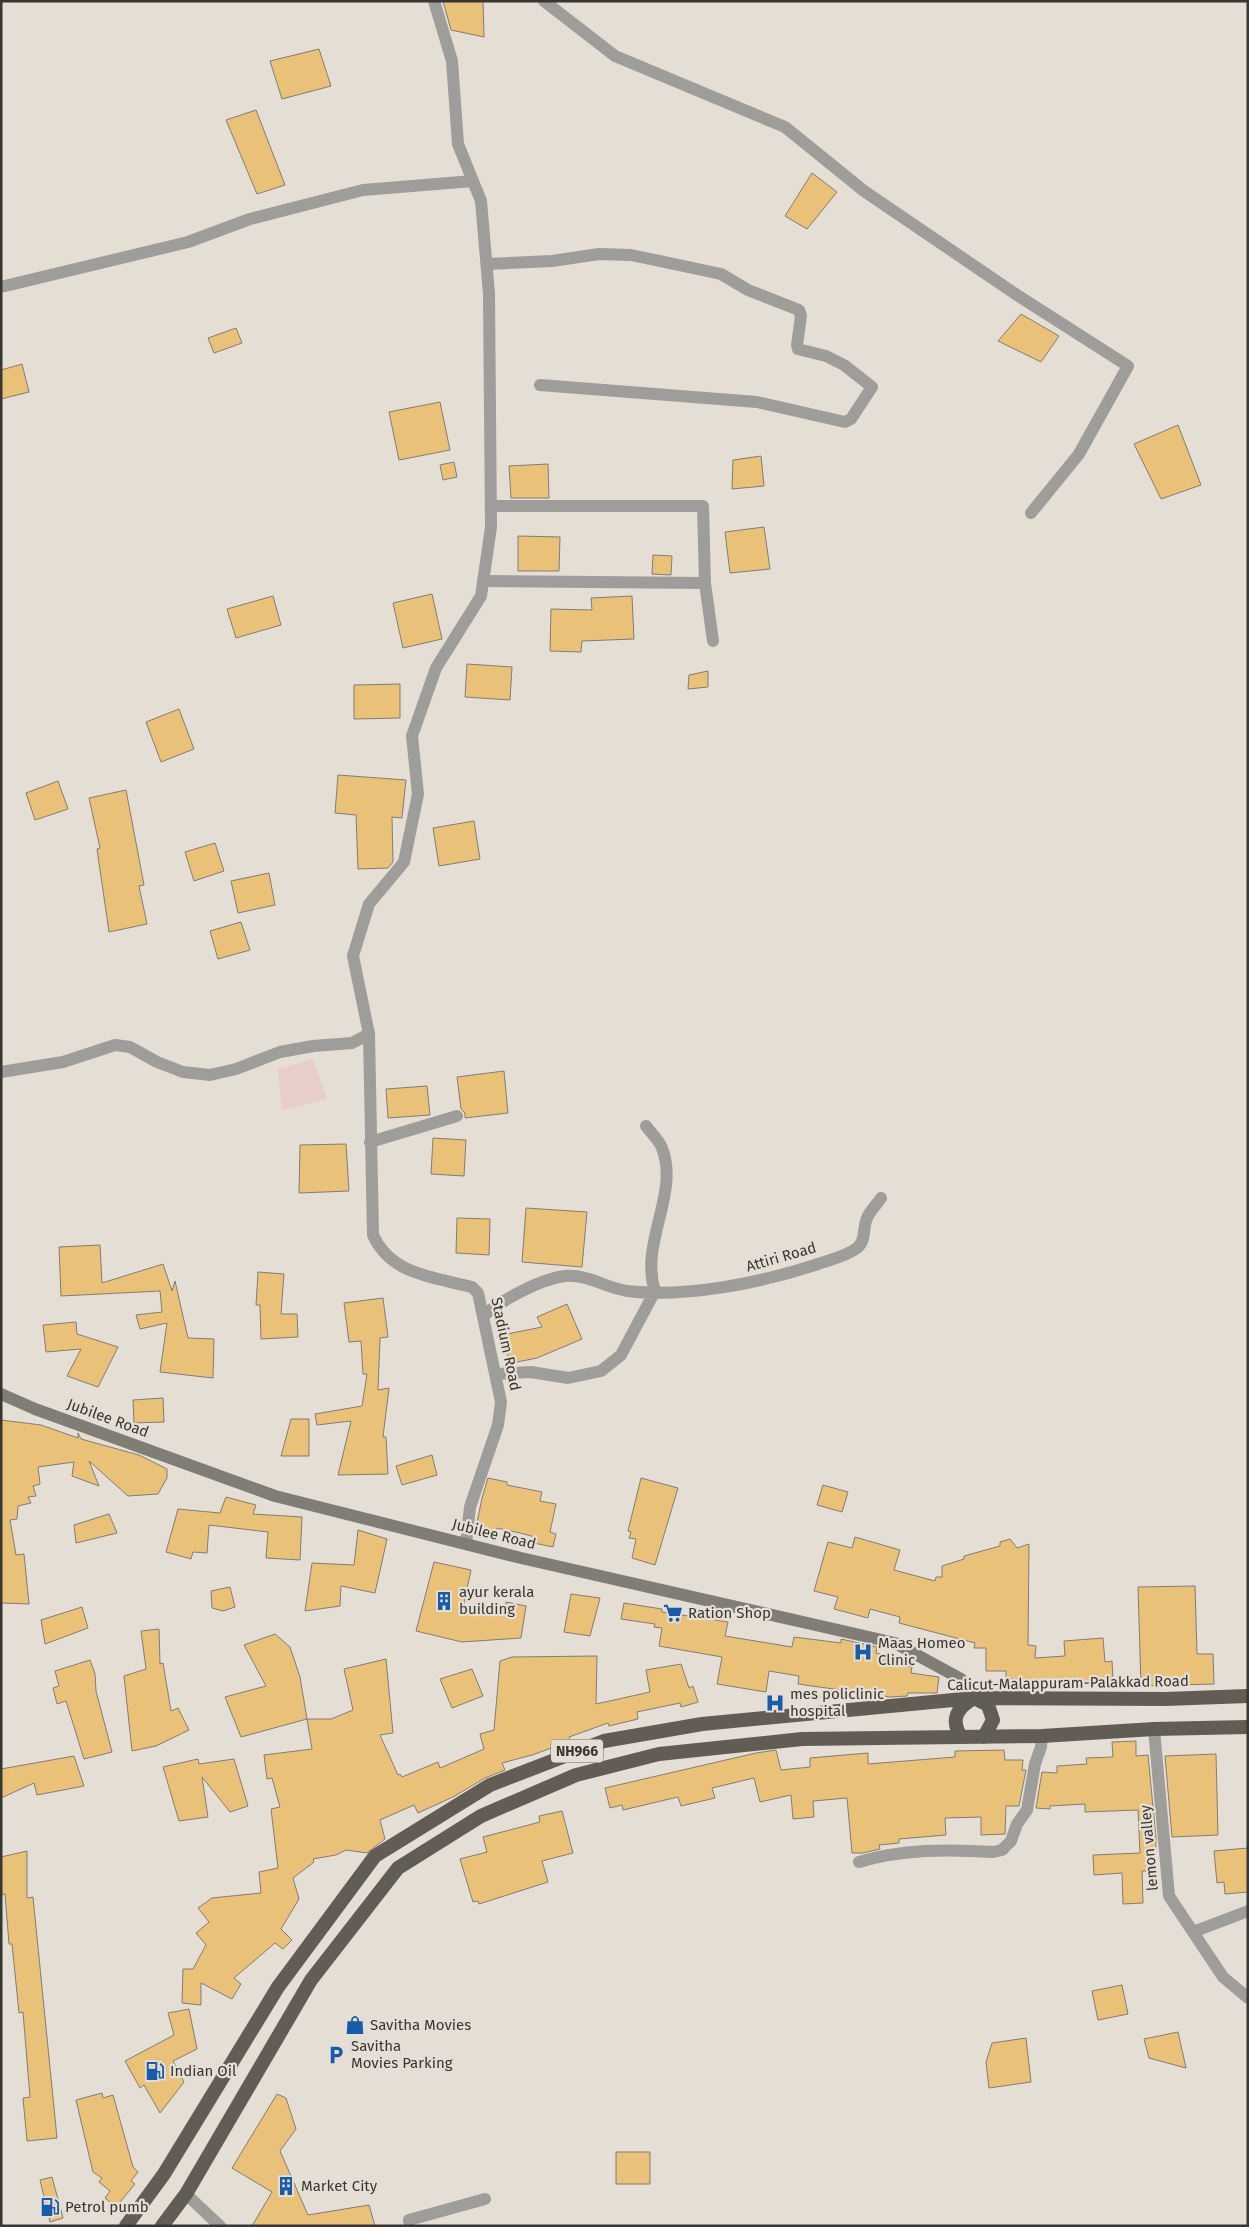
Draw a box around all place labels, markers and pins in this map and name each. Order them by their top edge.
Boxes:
place label: ayur kerala building [459,1583,534,1618]
building icon: ayur kerala building [433,1590,455,1612]
supermarket icon: Ration Shop [662,1602,684,1624]
place label: Ration Shop [688,1604,771,1622]
place label: Maas Homeo Clinic [878,1634,966,1669]
hospital icon: Maas Homeo Clinic [852,1641,874,1663]
place label: mes policlinic hospital [790,1685,884,1720]
hospital icon: mes policlinic hospital [764,1692,786,1714]
shop icon: Savitha Movies [344,2014,366,2036]
place label: Savitha Movies [370,2016,471,2034]
place label: Savitha Movies Parking [351,2037,453,2072]
parking icon: Savitha Movies Parking [325,2044,347,2066]
fuel station icon: Indian Oil [144,2060,166,2082]
place label: Indian Oil [170,2062,237,2080]
building icon: Market City [275,2175,297,2197]
place label: Market City [301,2177,378,2195]
fuel station icon: Petrol pumb [39,2196,61,2218]
place label: Petrol pumb [65,2198,149,2216]

